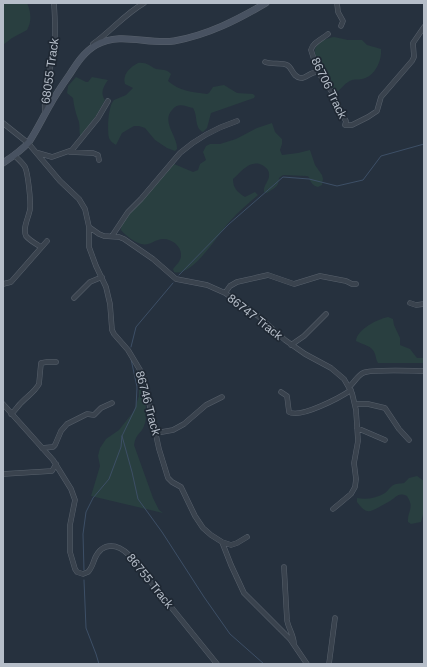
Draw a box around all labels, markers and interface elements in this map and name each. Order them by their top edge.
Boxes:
street label: 68055 Track [38,36,62,105]
street label: 86706 Track [308,55,350,122]
street label: 86747 Track [225,291,286,343]
street label: 86746 Track [133,369,164,438]
street label: 86755 Track [124,551,177,612]

